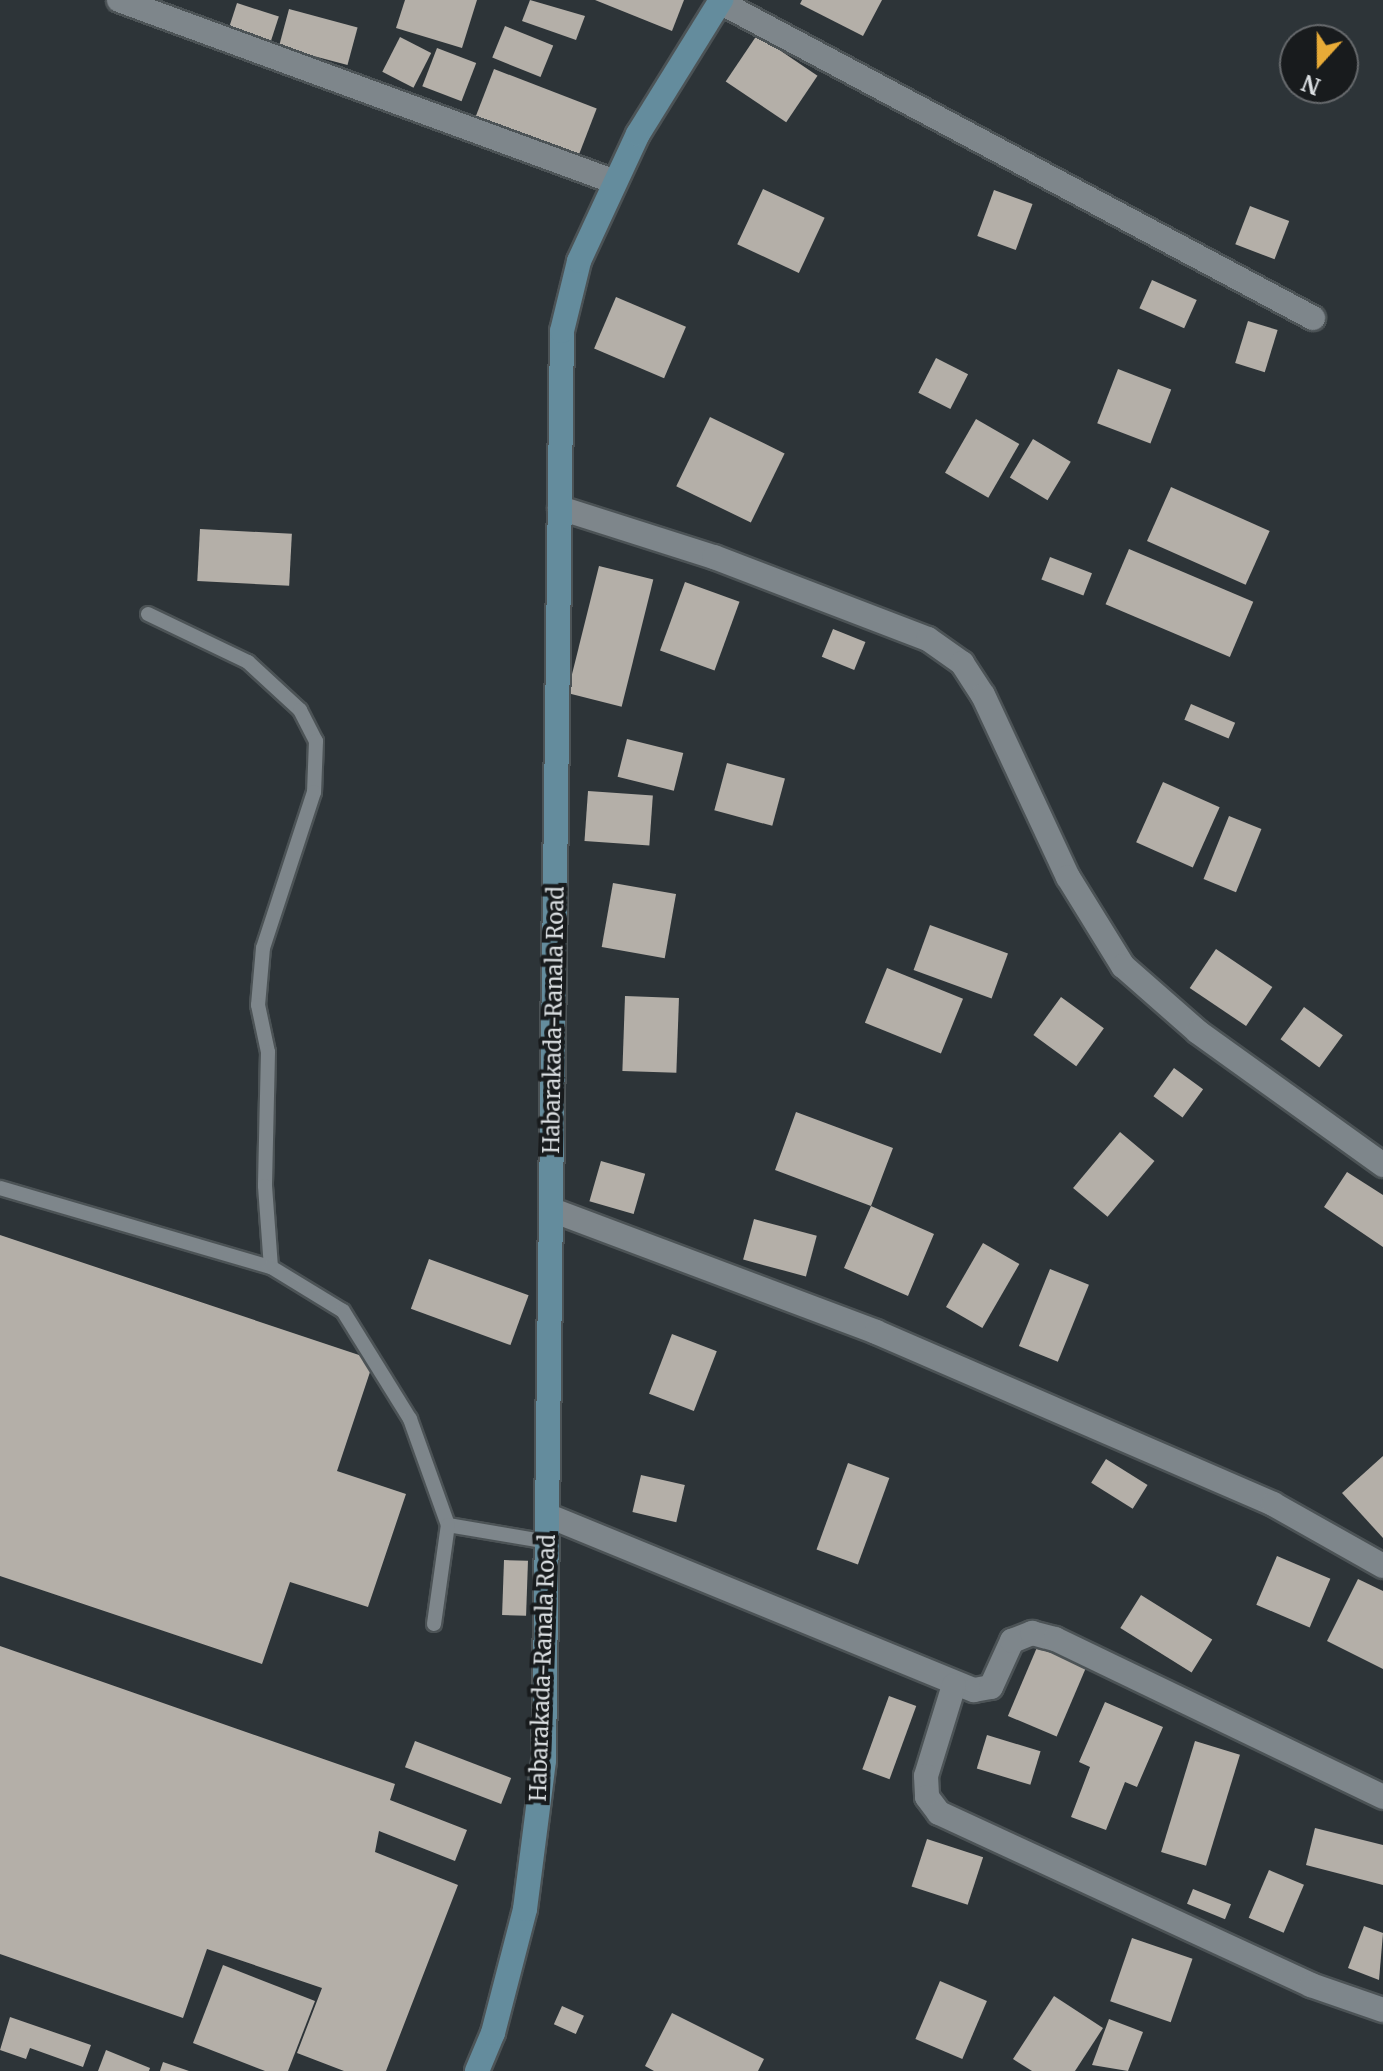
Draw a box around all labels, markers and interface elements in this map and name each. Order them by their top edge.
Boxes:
north arrow [1279,24,1359,104]
text: N [1298,68,1324,101]
street label: Habarakada-Ranala Road [538,886,570,1154]
street label: Habarakada-Ranala Road [525,1534,561,1802]

